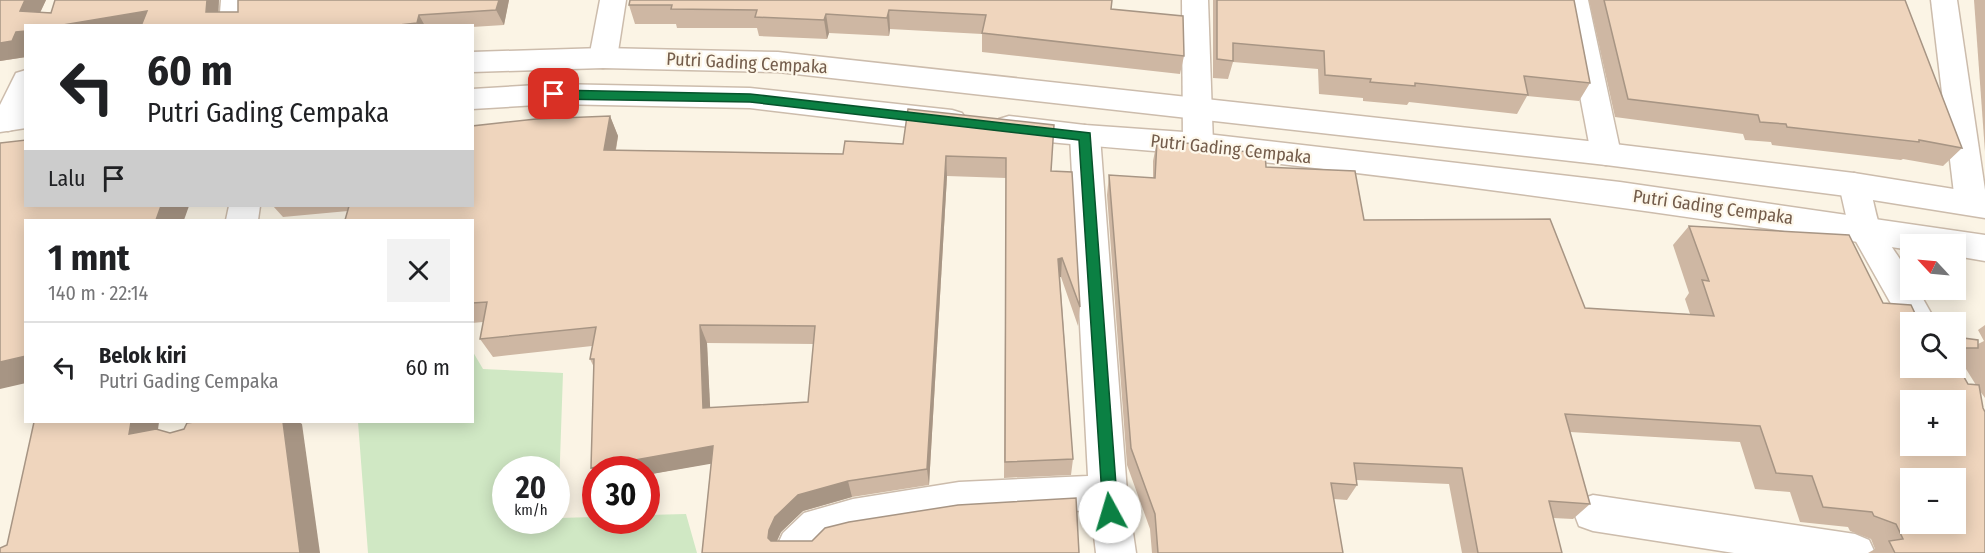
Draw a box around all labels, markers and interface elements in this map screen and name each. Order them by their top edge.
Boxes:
text: 60 m [147,46,233,96]
icon: left [48,48,126,126]
street label: Putri Gading Cempaka [666,48,828,78]
pin [528,68,579,119]
icon: arrive [537,77,570,110]
text: Putri Gading Cempaka [147,97,389,129]
street label: Putri Gading Cempaka [1150,130,1313,168]
icon: arrive [97,162,130,195]
text: Lalu [48,165,85,192]
street label: Putri Gading Cempaka [1631,185,1795,229]
north arrow [1900,234,1966,300]
map controls [1900,234,1966,534]
text: 1 mnt [48,236,130,280]
button: close [387,239,450,302]
text: 140 m · 22:14 [48,281,148,305]
button: search [1900,312,1966,378]
text: Belok kiri [99,342,187,369]
icon: left [48,351,81,384]
text: 60 m [406,354,450,381]
text: Putri Gading Cempaka [99,369,278,393]
button: + [1900,390,1966,456]
speed limit sign: 30 [582,456,660,534]
button: − [1900,468,1966,534]
text: 20 [516,470,546,506]
position arrow [1078,480,1142,544]
text: km/h [514,501,548,519]

